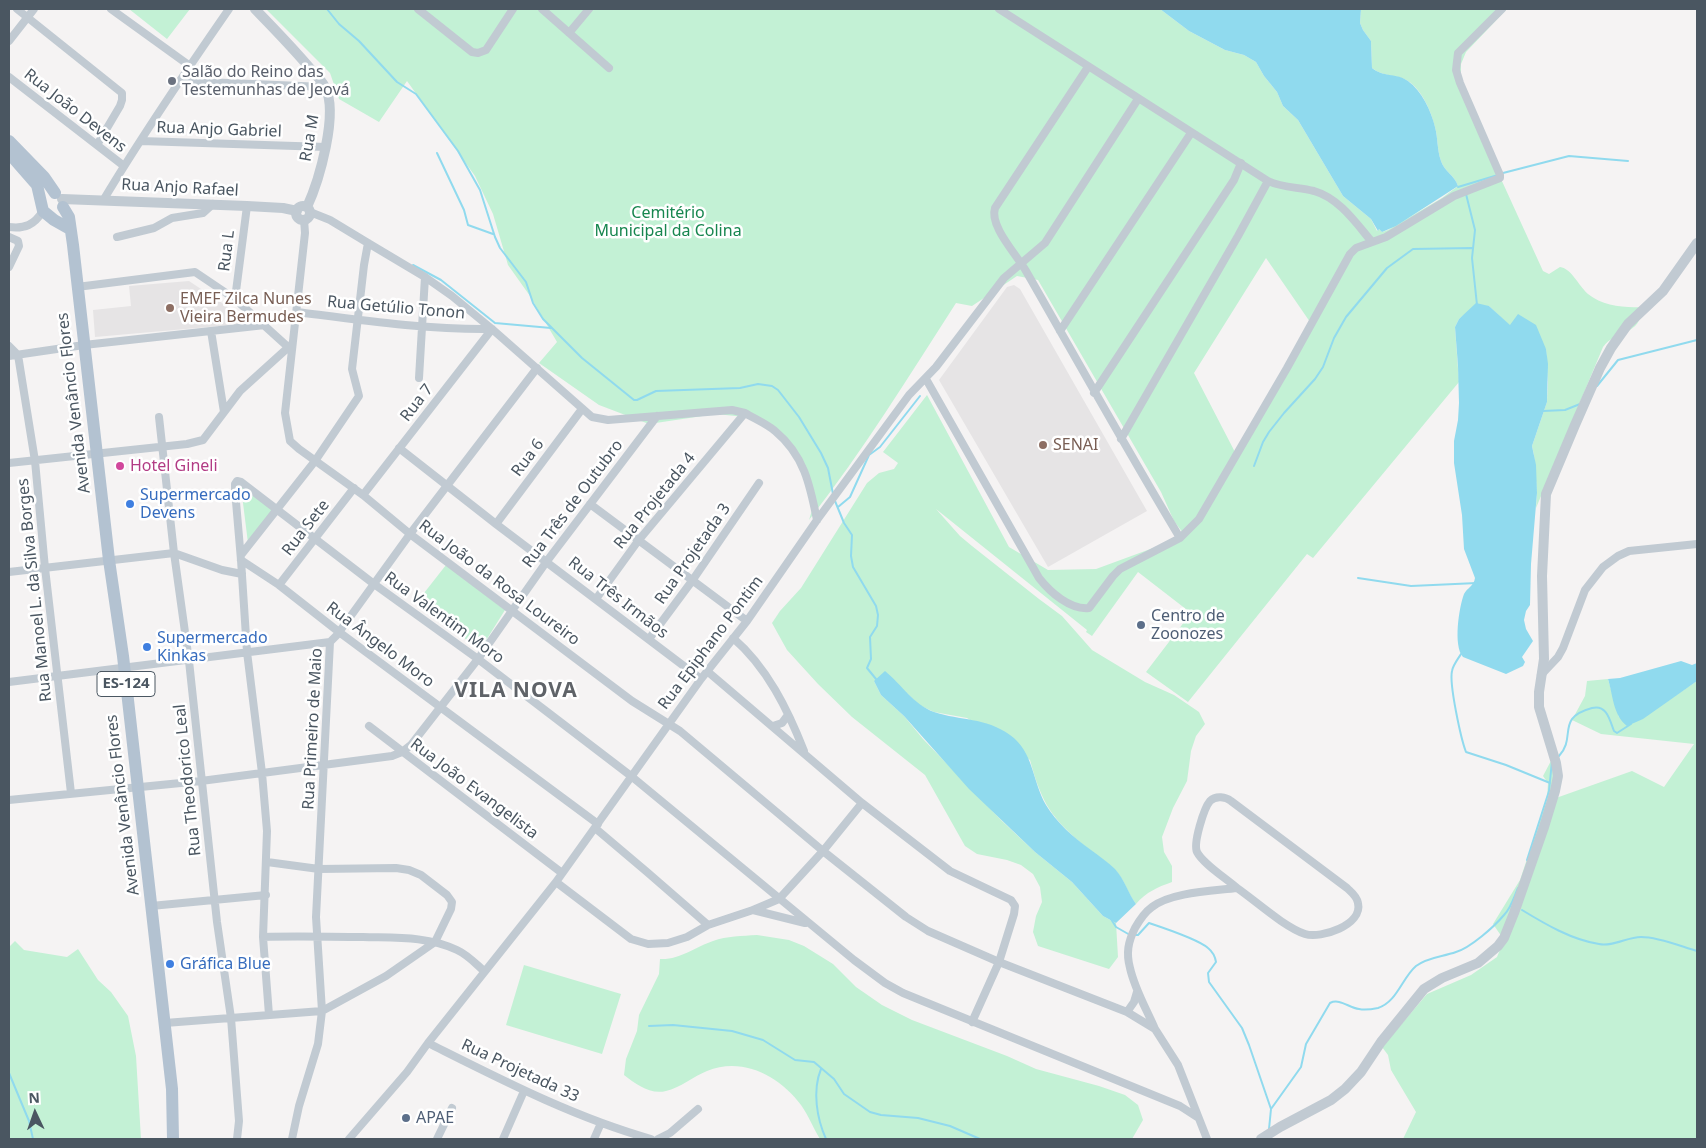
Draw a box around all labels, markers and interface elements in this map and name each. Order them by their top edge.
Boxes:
place label: Salão do Reino das Testemunhas de Jeová [182,62,350,100]
street label: Rua João Devens [20,65,130,157]
marker: Salão do Reino das Testemunhas de Jeová [166,75,178,87]
street label: Rua M [296,113,324,163]
street label: Rua Anjo Gabriel [156,118,282,142]
street label: Rua Anjo Rafael [121,175,239,201]
park label: Cemitério Municipal da Colina [594,203,742,241]
street label: Rua L [215,229,239,273]
place label: EMEF Zilca Nunes Vieira Bermudes [180,289,312,327]
street label: Rua Getúlio Tonon [326,292,466,324]
marker: EMEF Zilca Nunes Vieira Bermudes [164,302,176,314]
street label: Avenida Venâncio Flores [53,311,95,495]
street label: Rua 7 [396,380,438,426]
street label: Rua 6 [508,435,548,481]
place label: SENAI [1053,435,1098,455]
street label: Rua Três de Outubro [519,436,627,572]
marker: SENAI [1037,439,1049,451]
street label: Rua Projetada 4 [610,449,700,553]
place label: Hotel Gineli [130,456,218,476]
marker: Hotel Gineli [114,460,126,472]
street label: Rua Manoel L. da Silva Borges [14,477,56,703]
place label: Supermercado Devens [140,485,251,523]
street label: Rua Sete [278,496,334,560]
marker: Supermercado Devens [124,498,136,510]
street label: Rua Projetada 3 [651,500,735,608]
street label: Rua João da Rosa Loureiro [415,516,583,650]
street label: Rua Três Irmãos [564,553,672,643]
street label: Rua Valentim Moro [380,568,508,668]
street label: Rua Epiphano Pontim [654,572,768,714]
street label: Rua Ângelo Moro [322,598,438,692]
place label: Centro de Zoonozes [1151,606,1225,644]
marker: Centro de Zoonozes [1135,619,1147,631]
place label: Supermercado Kinkas [157,628,268,666]
marker: Supermercado Kinkas [141,641,153,653]
street label: Rua Primeiro de Maio [299,648,327,810]
road number: ES-124 [97,672,155,696]
district label: VILA NOVA [453,678,579,704]
street label: Rua Theodorico Leal [170,703,206,857]
street label: Avenida Venâncio Flores [102,713,144,897]
street label: Rua João Evangelista [406,735,542,843]
place label: Gráfica Blue [180,954,271,974]
marker: Gráfica Blue [164,958,176,970]
street label: Rua Projetada 33 [458,1035,582,1107]
north arrow [10,1088,60,1138]
text: N [28,1088,40,1107]
place label: APAE [416,1108,454,1128]
marker: APAE [400,1112,412,1124]

